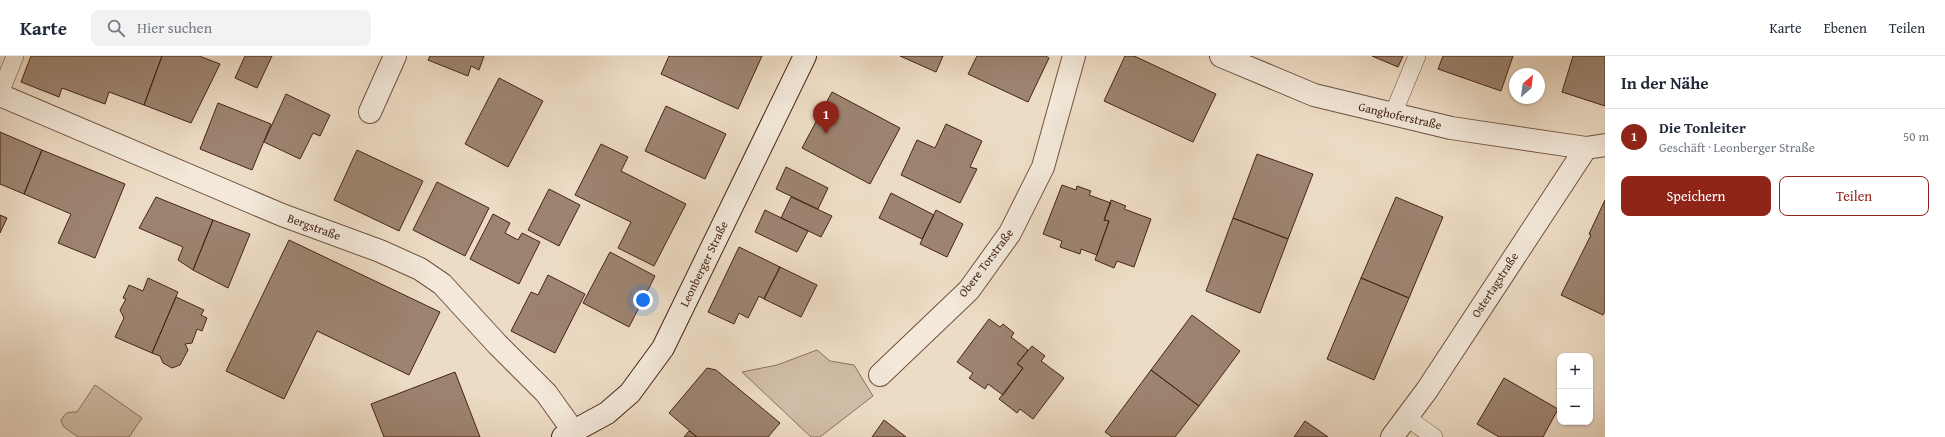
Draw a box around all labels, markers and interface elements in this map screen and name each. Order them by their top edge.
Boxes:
search box [91,10,371,46]
text: Karte [20,14,67,42]
icon: search [105,17,127,39]
text: Hier suchen [137,17,212,38]
text: Karte [1769,18,1802,38]
text: Ebenen [1824,18,1867,38]
text: Teilen [1889,18,1925,38]
north arrow [1509,68,1545,104]
text: In der Nähe [1621,70,1709,95]
street label: Ganghoferstraße [1357,98,1444,133]
pin: 1 [813,101,839,134]
text: Die Tonleiter [1659,117,1746,138]
text: 1 [1631,127,1637,146]
text: 50 m [1903,127,1929,146]
text: Geschäft · Leonberger Straße [1659,138,1815,157]
button: Speichern [1621,176,1771,216]
button: Teilen [1779,176,1929,216]
street label: Bergstraße [285,209,344,244]
street label: Leonberger Straße [675,218,732,310]
street label: Obere Torstraße [954,225,1017,300]
street label: Ostertagstraße [1467,248,1522,321]
your location [633,290,653,310]
map controls [1557,353,1593,425]
button: + [1557,353,1593,389]
button: − [1557,389,1593,425]

